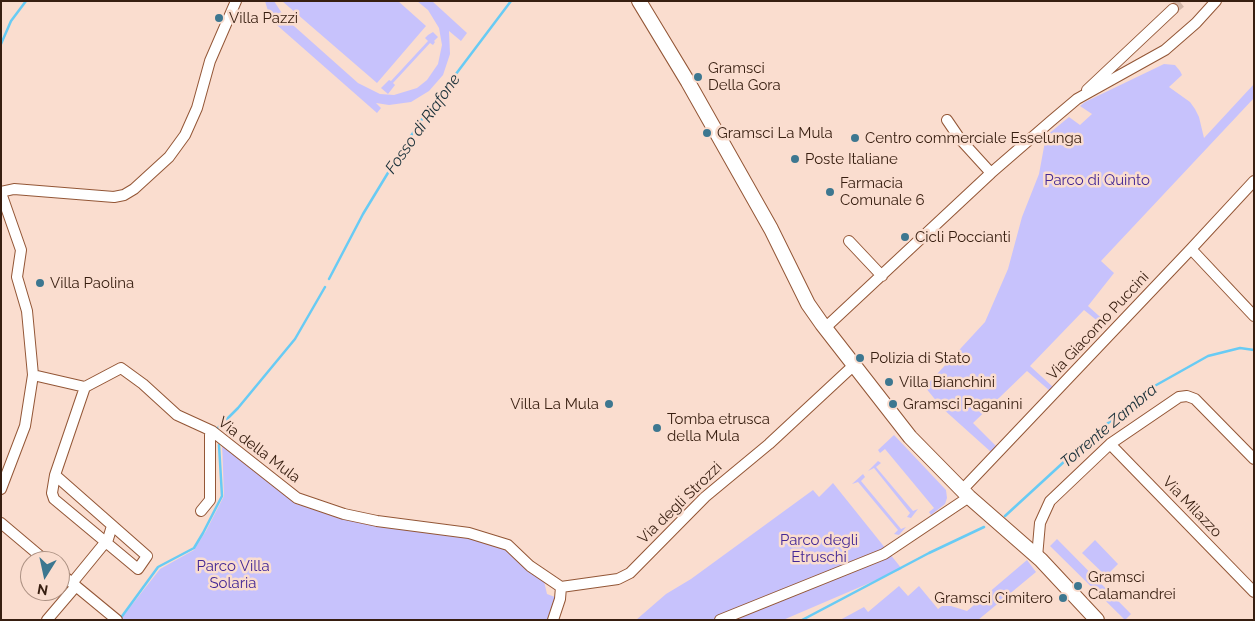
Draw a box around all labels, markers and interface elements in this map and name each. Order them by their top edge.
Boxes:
place label: Villa Pazzi [229,9,298,27]
marker: Villa Pazzi [213,12,225,24]
place label: Gramsci Della Gora [708,59,781,94]
water label: Fosso di Riafone [381,70,465,178]
marker: Gramsci Della Gora [692,71,704,83]
place label: Gramsci La Mula [717,124,833,142]
marker: Gramsci La Mula [701,127,713,139]
place label: Centro commerciale Esselunga [865,129,1082,147]
marker: Centro commerciale Esselunga [849,132,861,144]
place label: Poste Italiane [805,150,898,168]
marker: Poste Italiane [789,153,801,165]
park label: Parco di Quinto [1044,171,1150,189]
place label: Farmacia Comunale 6 [840,174,925,209]
marker: Farmacia Comunale 6 [824,186,836,198]
place label: Cicli Poccianti [915,228,1011,246]
marker: Cicli Poccianti [899,231,911,243]
street label: Via Giacomo Puccini [1043,268,1153,384]
place label: Villa Paolina [50,274,134,292]
marker: Villa Paolina [34,277,46,289]
place label: Polizia di Stato [870,349,970,367]
marker: Polizia di Stato [854,352,866,364]
place label: Villa Bianchini [899,373,995,391]
marker: Villa Bianchini [883,376,895,388]
water label: Torrente Zambra [1057,380,1161,472]
place label: Villa La Mula [510,395,599,413]
place label: Gramsci Paganini [903,395,1022,413]
marker: Villa La Mula [603,398,615,410]
marker: Gramsci Paganini [887,398,899,410]
place label: Tomba etrusca della Mula [667,410,770,445]
street label: Via della Mula [214,413,304,487]
marker: Tomba etrusca della Mula [651,422,663,434]
street label: Via degli Strozzi [634,458,726,548]
street label: Via Milazzo [1159,473,1225,541]
park label: Parco degli Etruschi [780,531,858,566]
north arrow [20,551,70,601]
park label: Parco Villa Solaria [196,557,270,592]
place label: Gramsci Calamandrei [1088,568,1176,603]
marker: Gramsci Calamandrei [1072,580,1084,592]
text: N [36,581,49,599]
place label: Gramsci Cimitero [934,589,1053,607]
marker: Gramsci Cimitero [1057,592,1069,604]

